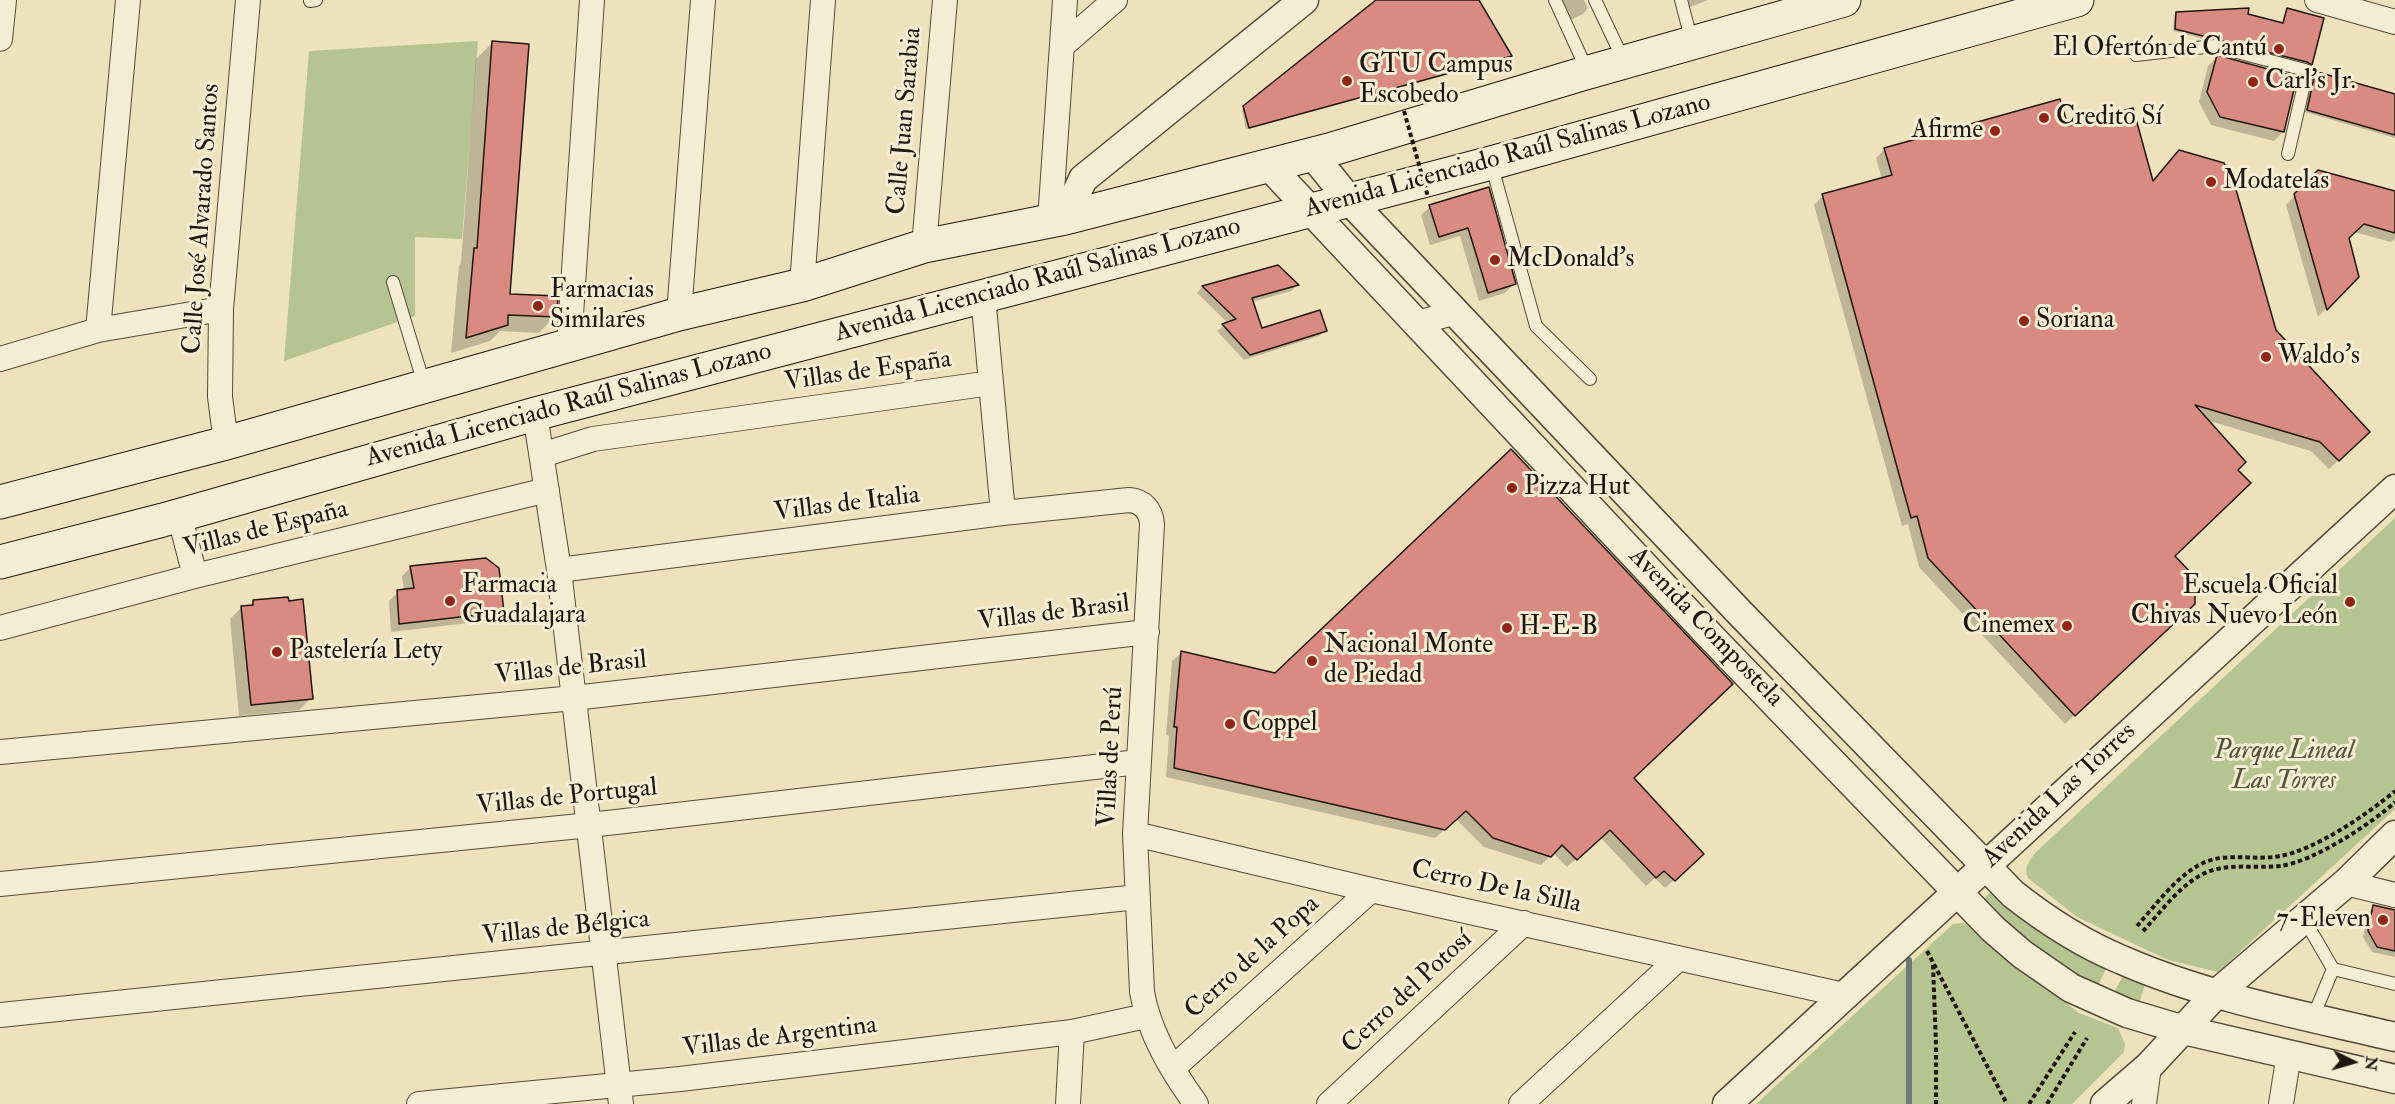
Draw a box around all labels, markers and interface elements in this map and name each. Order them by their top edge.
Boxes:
street label: Calle Juan Sarabia [882,26,930,216]
place label: El Ofertón de Cantú [2052,33,2267,65]
marker: El Ofertón de Cantú [2272,42,2286,56]
place label: GTU Campus Escobedo [1359,50,1513,112]
place label: Carl's Jr. [2265,66,2356,98]
marker: GTU Campus Escobedo [1340,74,1354,88]
marker: Carl's Jr. [2246,75,2260,89]
street label: Calle José Alvarado Santos [178,83,228,355]
street label: Avenida Licenciado Raúl Salinas Lozano [1302,88,1714,226]
place label: Credito Sí [2056,102,2162,134]
marker: Credito Sí [2037,111,2051,125]
place label: Afirme [1912,115,1983,147]
marker: Afirme [1988,124,2002,138]
place label: Modatelas [2223,166,2329,198]
marker: Modatelas [2204,175,2218,189]
street label: Avenida Licenciado Raúl Salinas Lozano [832,212,1244,350]
place label: McDonald's [1507,244,1634,276]
marker: McDonald's [1488,253,1502,267]
place label: Farmacias Similares [550,275,654,336]
marker: Farmacias Similares [531,299,545,313]
place label: Soriana [2036,305,2114,337]
marker: Soriana [2017,314,2031,328]
street label: Avenida Licenciado Raúl Salinas Lozano [363,337,775,475]
place label: Waldo's [2278,341,2360,373]
street label: Villas de España [782,345,954,399]
marker: Waldo's [2259,350,2273,364]
place label: Pizza Hut [1524,472,1630,504]
street label: Villas de Italia [772,481,922,529]
marker: Pizza Hut [1505,481,1519,495]
street label: Villas de España [181,495,351,565]
street label: Avenida Compostela [1621,542,1789,714]
place label: Farmacia Guadalajara [462,570,586,632]
place label: Escuela Oficial Chivas Nuevo León [2131,571,2338,632]
street label: Villas de Brasil [976,589,1132,639]
marker: Farmacia Guadalajara [443,594,457,608]
marker: Escuela Oficial Chivas Nuevo León [2343,595,2357,609]
place label: Cinemex [1962,610,2055,642]
place label: H-E-B [1519,612,1598,644]
marker: Cinemex [2060,619,2074,633]
marker: H-E-B [1500,621,1514,635]
place label: Nacional Monte de Piedad [1324,630,1493,692]
place label: Pastelería Lety [289,636,442,668]
marker: Pastelería Lety [270,645,284,659]
street label: Villas de Brasil [494,646,648,692]
marker: Nacional Monte de Piedad [1305,654,1319,668]
street label: Villas de Perú [1093,686,1131,828]
place label: Coppel [1242,708,1317,740]
marker: Coppel [1223,717,1237,731]
street label: Avenida Las Torres [1977,717,2143,875]
park label: Parque Lineal Las Torres [2214,736,2354,798]
street label: Villas de Portugal [475,773,659,823]
street label: Cerro De la Silla [1408,855,1584,921]
street label: Cerro de la Popa [1179,890,1327,1026]
place label: 7-Eleven [2277,904,2371,936]
street label: Villas de Bélgica [481,905,651,953]
marker: 7-Eleven [2376,913,2390,927]
street label: Cerro del Potosí [1336,925,1480,1061]
street label: Villas de Argentina [681,1011,879,1065]
north arrow [2323,1032,2383,1092]
text: N [2360,1056,2382,1072]

